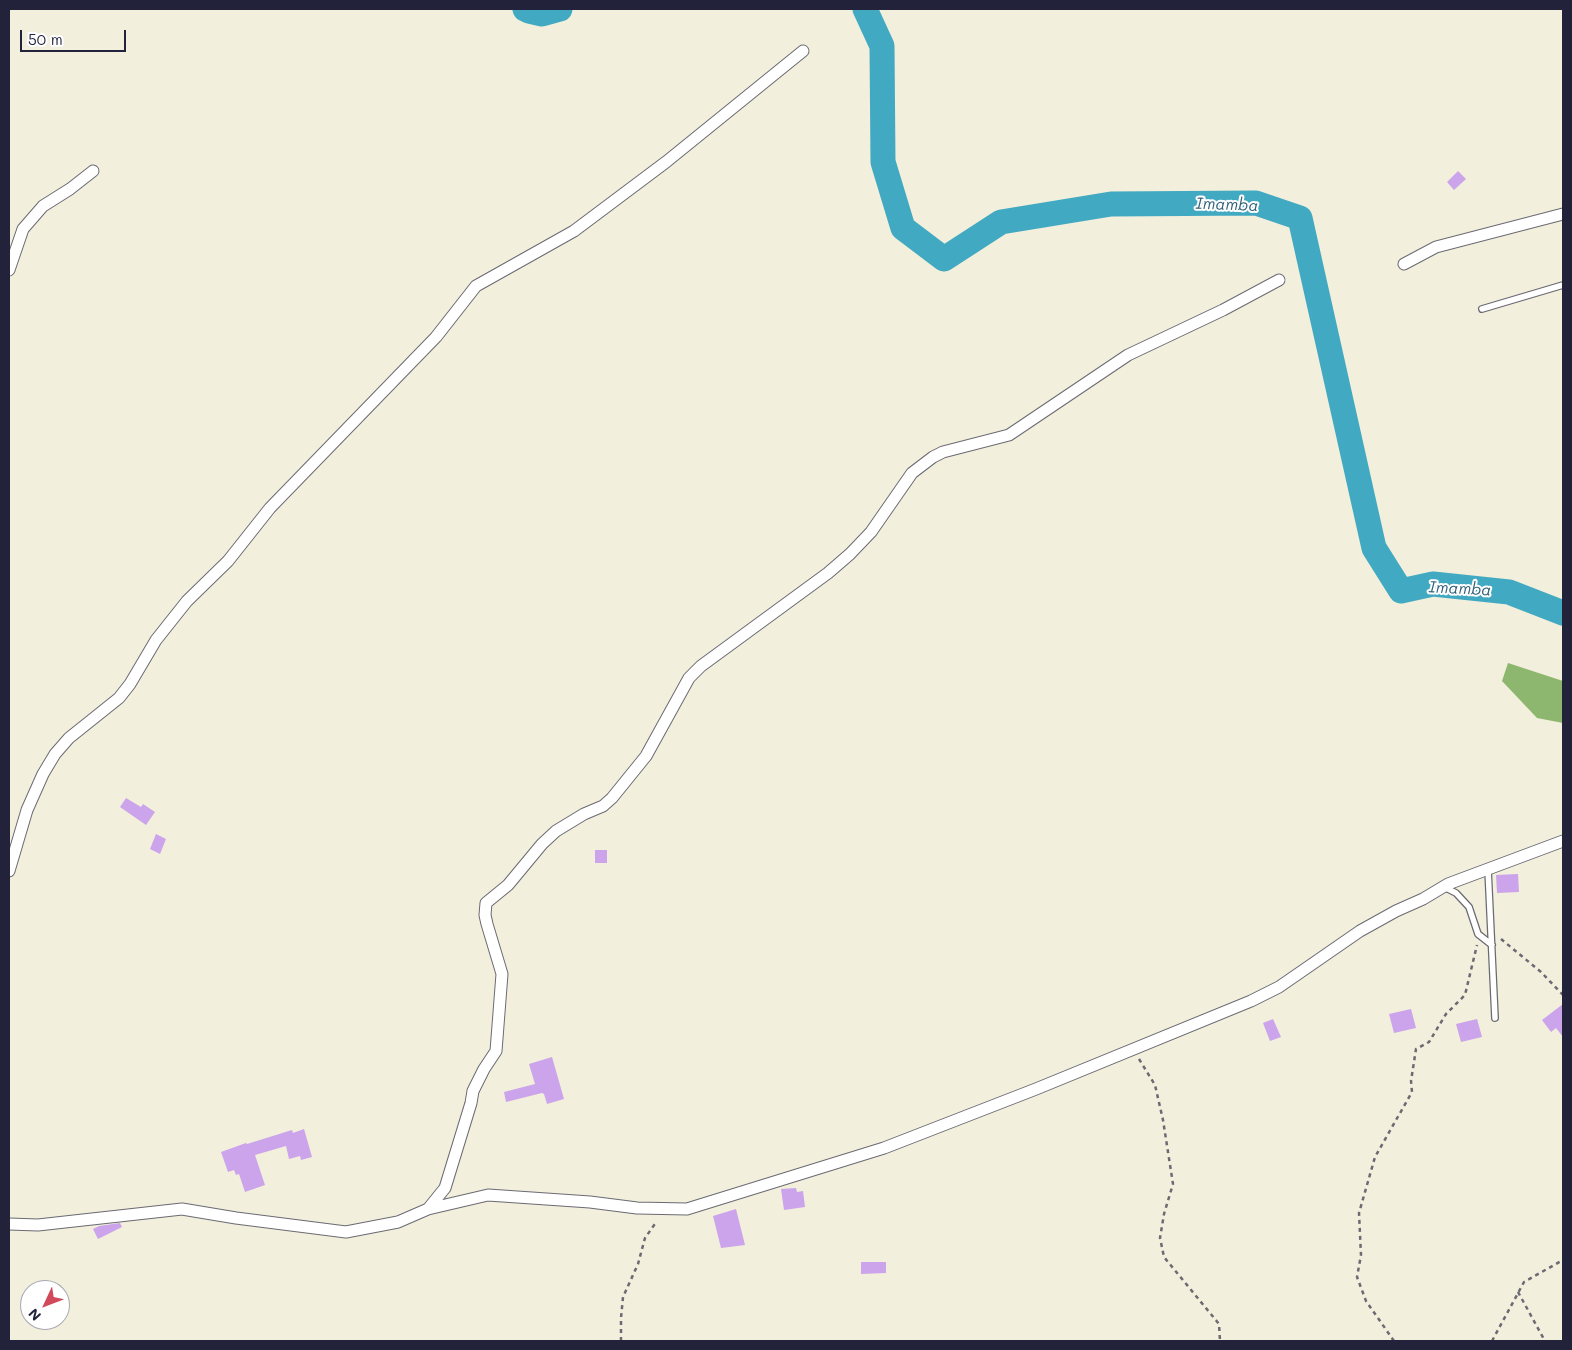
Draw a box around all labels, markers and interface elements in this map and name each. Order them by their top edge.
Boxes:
scale bar [22,20,129,52]
text: 50 m [28,29,63,49]
water label: Imamba [1195,194,1259,216]
water label: Imamba [1428,578,1492,600]
north arrow [20,1280,70,1330]
text: N [24,1305,45,1325]

